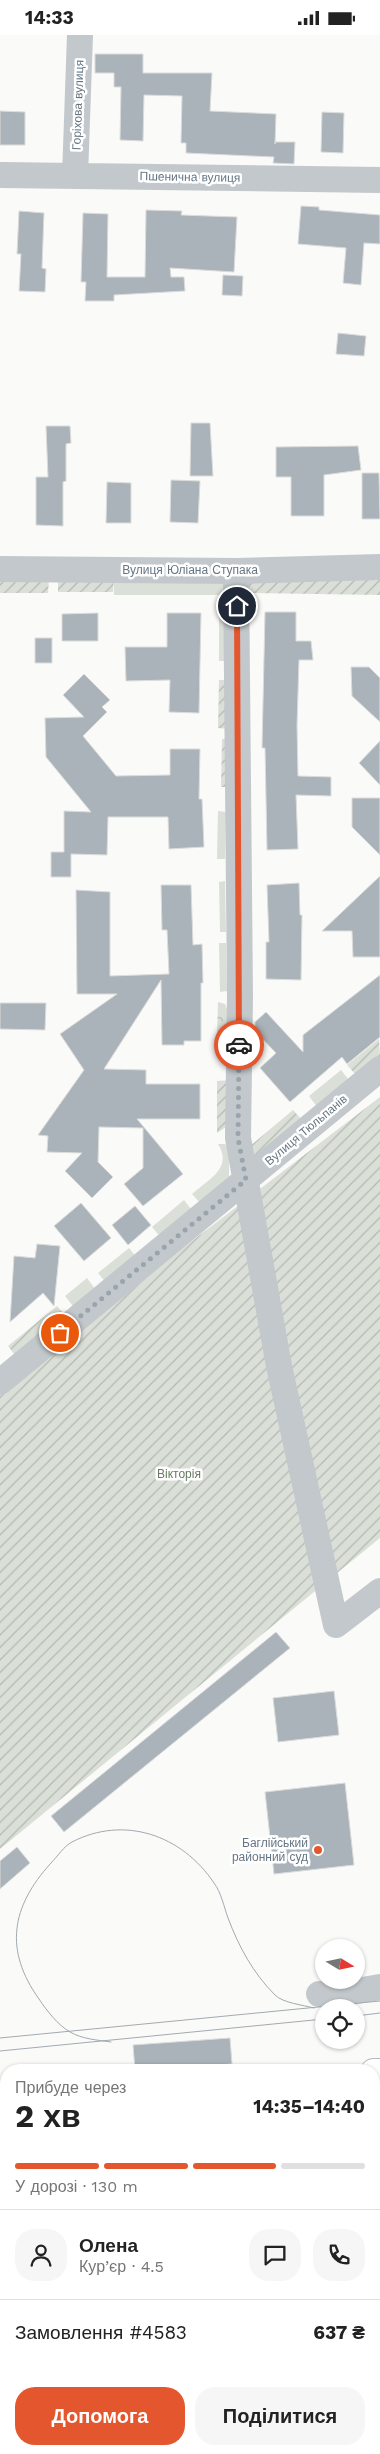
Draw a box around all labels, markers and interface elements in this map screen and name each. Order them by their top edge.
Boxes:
text: 14:33 [25,6,74,29]
street label: Горіхова вулиця [69,60,87,150]
street label: Пшенична вулиця [139,169,241,185]
street label: Вулиця Юліана Ступака [122,563,258,577]
pin [216,585,258,627]
icon: home [223,592,251,620]
courier [214,1020,264,1070]
icon: car [225,1031,253,1059]
street label: Вулиця Тюльпанів [262,1092,350,1168]
pin [39,1312,81,1354]
icon: bag [46,1319,74,1347]
park label: Вікторія [157,1467,201,1481]
place label: Баглійський районний суд [232,1836,308,1864]
marker: Баглійський районний суд [312,1844,324,1856]
north arrow [315,1939,365,1989]
map controls [315,1939,365,2049]
button: locate [315,1999,365,2049]
text: Прибуде через [15,2078,126,2097]
text: 14:35–14:40 [253,2095,365,2118]
text: 2 хв [15,2097,81,2135]
text: У дорозі · 130 m [15,2177,138,2196]
button: person [15,2229,67,2281]
button: chat [249,2229,301,2281]
button: phone [313,2229,365,2281]
text: Олена [79,2234,138,2257]
text: Кур’єр · 4.5 [79,2257,164,2276]
text: Замовлення #4583 [15,2321,187,2344]
text: 637 ₴ [313,2321,365,2344]
button: Допомога [15,2387,185,2445]
button: Поділитися [195,2387,365,2445]

